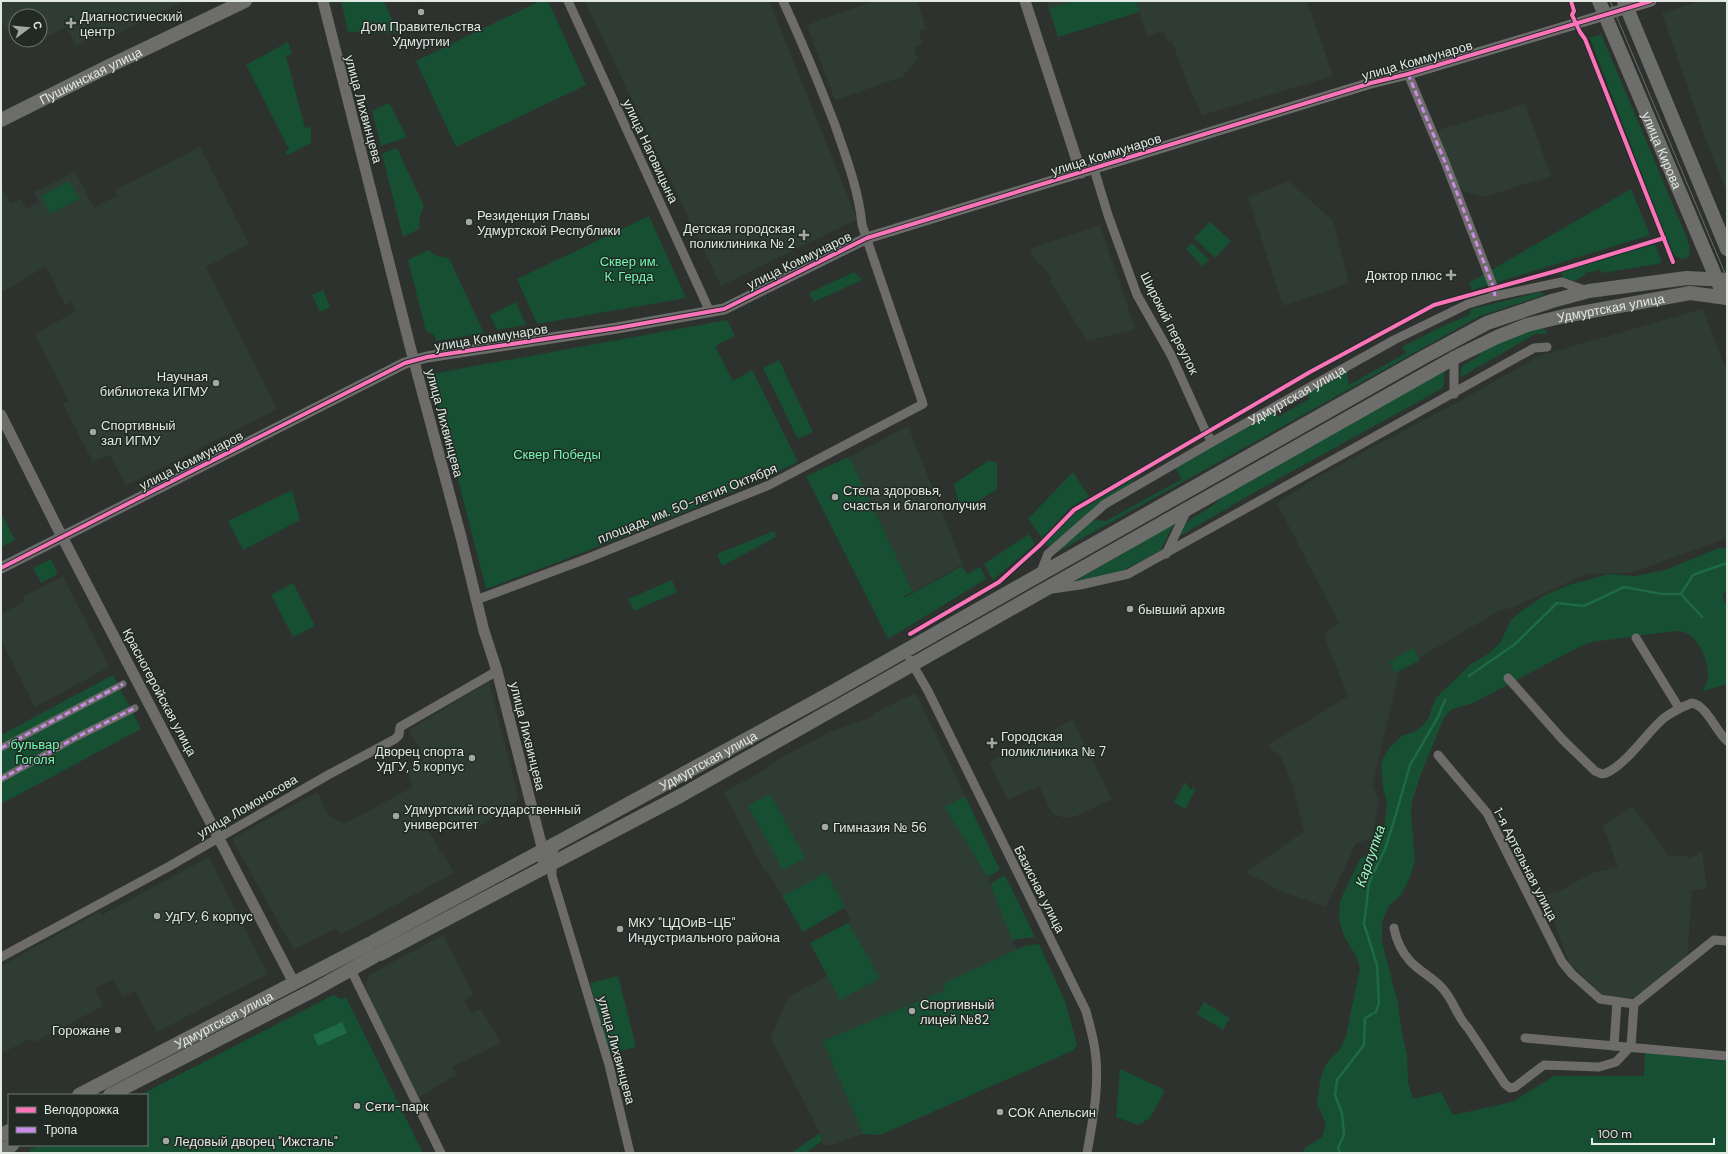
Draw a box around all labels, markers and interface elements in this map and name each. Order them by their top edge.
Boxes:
marker: Дом Правительства Удмуртии [416,7,426,17]
north arrow [8,8,48,48]
place label: Диагностический центр [80,8,183,40]
marker: Диагностический центр [65,17,77,29]
place label: Дом Правительства Удмуртии [361,18,482,50]
text: С [30,19,45,31]
street label: улица Коммунаров [1360,37,1475,84]
street label: Пушкинская улица [37,43,146,108]
street label: улица Лихвинцева [341,53,386,166]
street label: улица Наговицына [619,96,682,207]
street label: улица Кирова [1638,109,1686,192]
street label: улица Коммунаров [1049,130,1163,179]
place label: Резиденция Главы Удмуртской Республики [477,207,620,239]
marker: Резиденция Главы Удмуртской Республики [464,217,474,227]
place label: Детская городская поликлиника № 2 [683,220,795,252]
street label: улица Коммунаров [744,228,854,293]
marker: Детская городская поликлиника № 2 [798,229,810,241]
park label: Сквер им. К. Герда [600,253,659,285]
place label: Доктор плюс [1365,267,1442,284]
street label: Широкий переулок [1136,269,1203,378]
marker: Доктор плюс [1445,269,1457,281]
street label: Удмуртская улица [1555,290,1667,326]
street label: улица Коммунаров [433,320,549,355]
street label: Удмуртская улица [1245,361,1349,429]
street label: улица Лихвинцева [422,367,467,480]
place label: Научная библиотека ИГМУ [100,368,209,400]
marker: Научная библиотека ИГМУ [211,378,221,388]
place label: Спортивный зал ИГМУ [101,417,176,449]
marker: Спортивный зал ИГМУ [88,427,98,437]
street label: улица Коммунаров [136,427,246,494]
park label: Сквер Победы [513,446,601,463]
street label: площадь им. 50-летия Октября [595,460,780,547]
place label: Стела здоровья, счастья и благополучия [843,482,986,514]
marker: Стела здоровья, счастья и благополучия [830,492,840,502]
place label: бывший архив [1138,601,1225,618]
marker: бывший архив [1125,604,1135,614]
street label: Красногеройская улица [119,625,201,760]
street label: улица Лихвинцева [506,680,549,793]
street label: Удмуртская улица [656,727,761,794]
place label: Городская поликлиника № 7 [1001,728,1106,760]
park label: бульвар Гоголя [11,736,59,768]
marker: Городская поликлиника № 7 [986,737,998,749]
place label: Дворец спорта УдГУ, 5 корпус [375,743,465,775]
marker: Дворец спорта УдГУ, 5 корпус [467,753,477,763]
street label: улица Ломоносова [194,770,301,842]
place label: Удмуртский государственный университет [404,801,581,833]
street label: 1-я Артельная улица [1490,805,1562,924]
marker: Удмуртский государственный университет [391,811,401,821]
place label: Гимназия № 56 [833,819,927,836]
marker: Гимназия № 56 [820,822,830,832]
water label: Карлутка [1351,822,1389,889]
street label: Базисная улица [1010,843,1069,937]
place label: УдГУ, 6 корпус [165,908,253,925]
marker: УдГУ, 6 корпус [152,911,162,921]
place label: МКУ "ЦДОиВ-ЦБ" Индустриального района [628,914,781,946]
marker: МКУ "ЦДОиВ-ЦБ" Индустриального района [615,924,625,934]
street label: Удмуртская улица [172,987,277,1053]
street label: улица Лихвинцева [594,994,639,1107]
place label: Спортивный лицей №82 [920,996,995,1028]
marker: Спортивный лицей №82 [907,1006,917,1016]
place label: Горожане [52,1022,110,1039]
marker: Горожане [113,1025,123,1035]
legend [8,1094,148,1146]
place label: Сети-парк [365,1098,429,1115]
marker: Сети-парк [352,1101,362,1111]
text: Велодорожка [44,1102,119,1118]
place label: СОК Апельсин [1008,1104,1096,1121]
marker: СОК Апельсин [995,1107,1005,1117]
scale bar [1592,1120,1714,1146]
text: Тропа [44,1122,78,1138]
text: 100 m [1598,1126,1632,1142]
place label: Ледовый дворец "Ижсталь" [174,1133,338,1150]
marker: Ледовый дворец "Ижсталь" [161,1136,171,1146]

